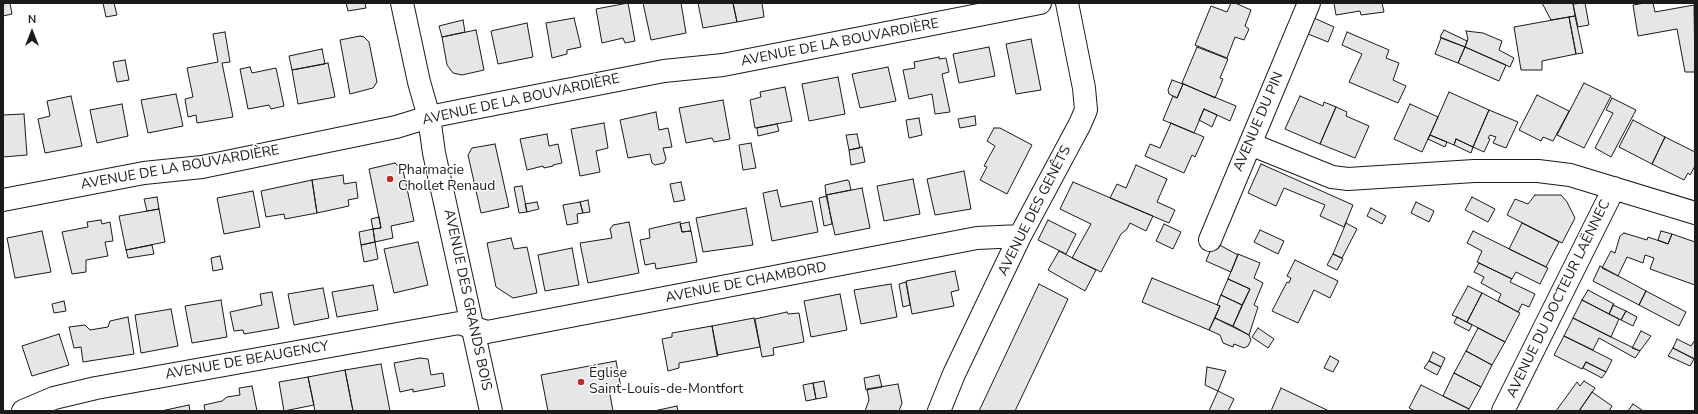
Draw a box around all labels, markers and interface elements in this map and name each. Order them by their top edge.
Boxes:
north arrow [12,12,52,52]
text: N [28,12,36,27]
street label: AVENUE DE LA BOUVARDIÈRE [740,16,940,70]
street label: AVENUE DU PIN [1230,70,1288,174]
street label: AVENUE DE LA BOUVARDIÈRE [421,71,621,129]
street label: AVENUE DE LA BOUVARDIÈRE [79,142,281,194]
street label: AVENUE DES GENÊTS [995,143,1075,279]
place label: Pharmacie Chollet Renaud [398,163,495,196]
marker: Pharmacie Chollet Renaud [385,174,395,184]
street label: AVENUE DU DOCTEUR LAËNNEC [1504,197,1614,401]
street label: AVENUE DES GRANDS BOIS [440,208,494,392]
street label: AVENUE DE CHAMBORD [664,259,828,307]
street label: AVENUE DE BEAUGENCY [164,338,330,384]
place label: Église Saint-Louis-de-Montfort [589,366,743,398]
marker: Église Saint-Louis-de-Montfort [576,377,586,387]

